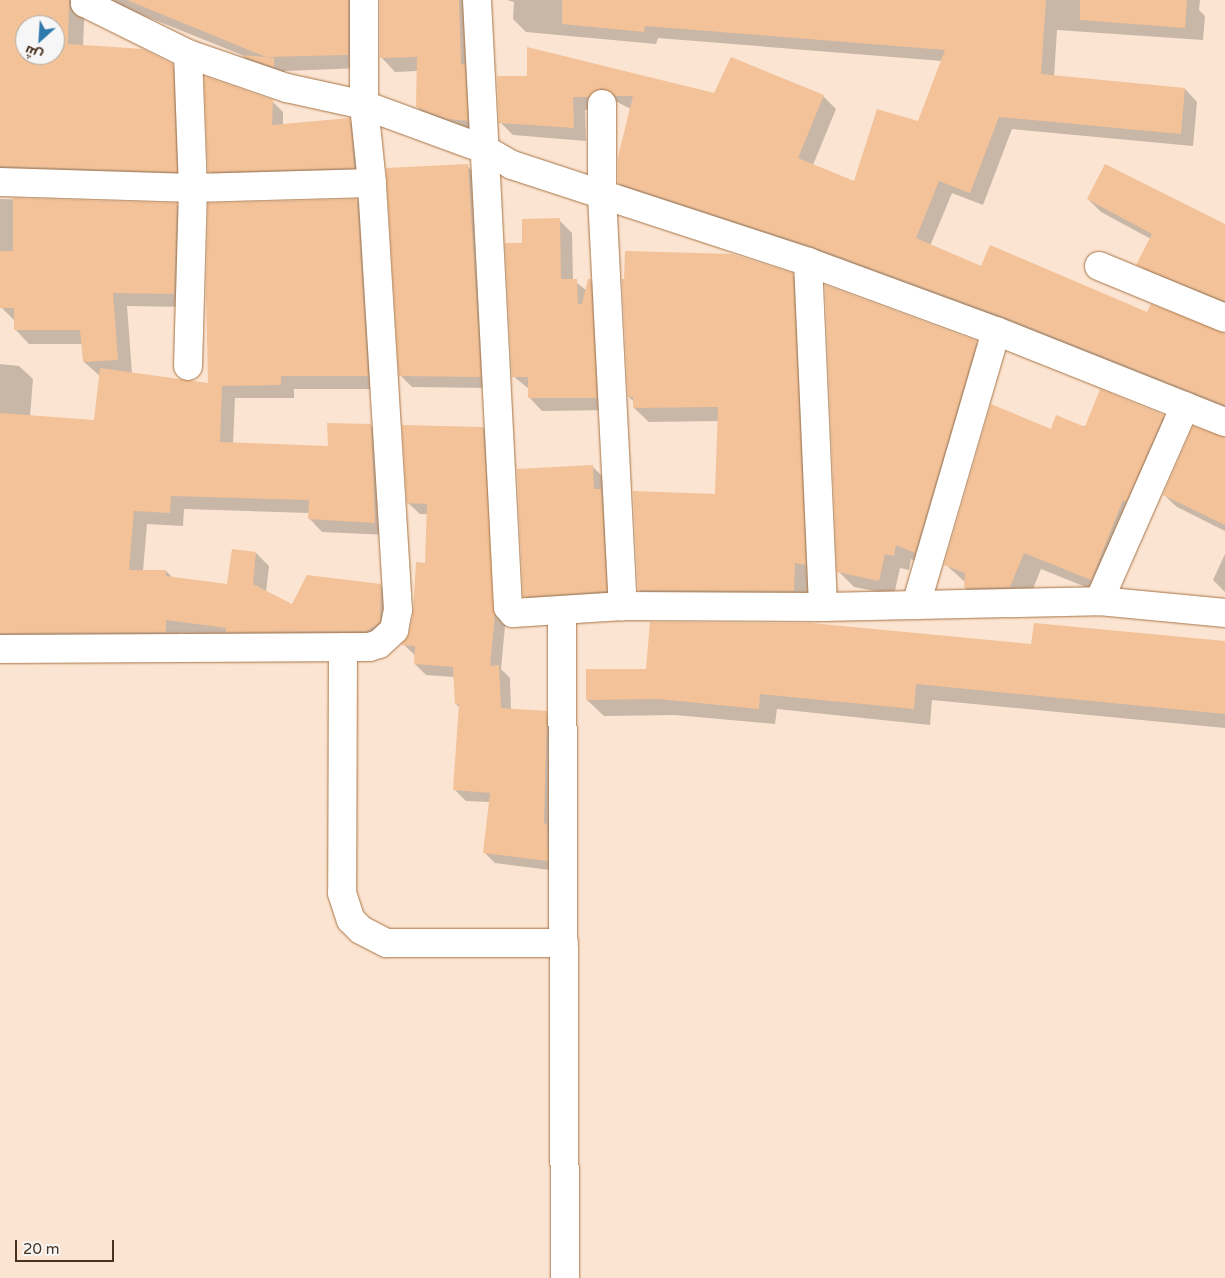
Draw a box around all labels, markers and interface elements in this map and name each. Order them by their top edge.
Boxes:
north arrow [15,15,65,65]
text: ش [22,41,45,65]
scale bar [18,1230,116,1262]
text: 20 m [23,1240,60,1258]

